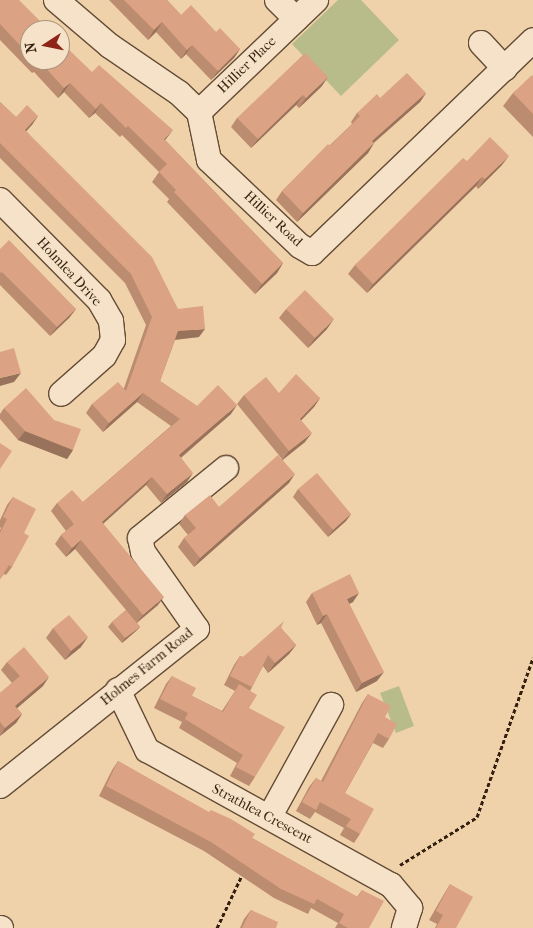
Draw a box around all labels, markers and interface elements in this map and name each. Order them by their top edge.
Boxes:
north arrow [20,20,70,70]
street label: Hillier Place [214,33,280,97]
text: N [21,41,40,55]
street label: Hillier Road [240,188,306,250]
street label: Holmlea Drive [33,234,105,310]
street label: Holmes Farm Road [97,625,197,709]
street label: Strathlea Crescent [209,780,315,848]

